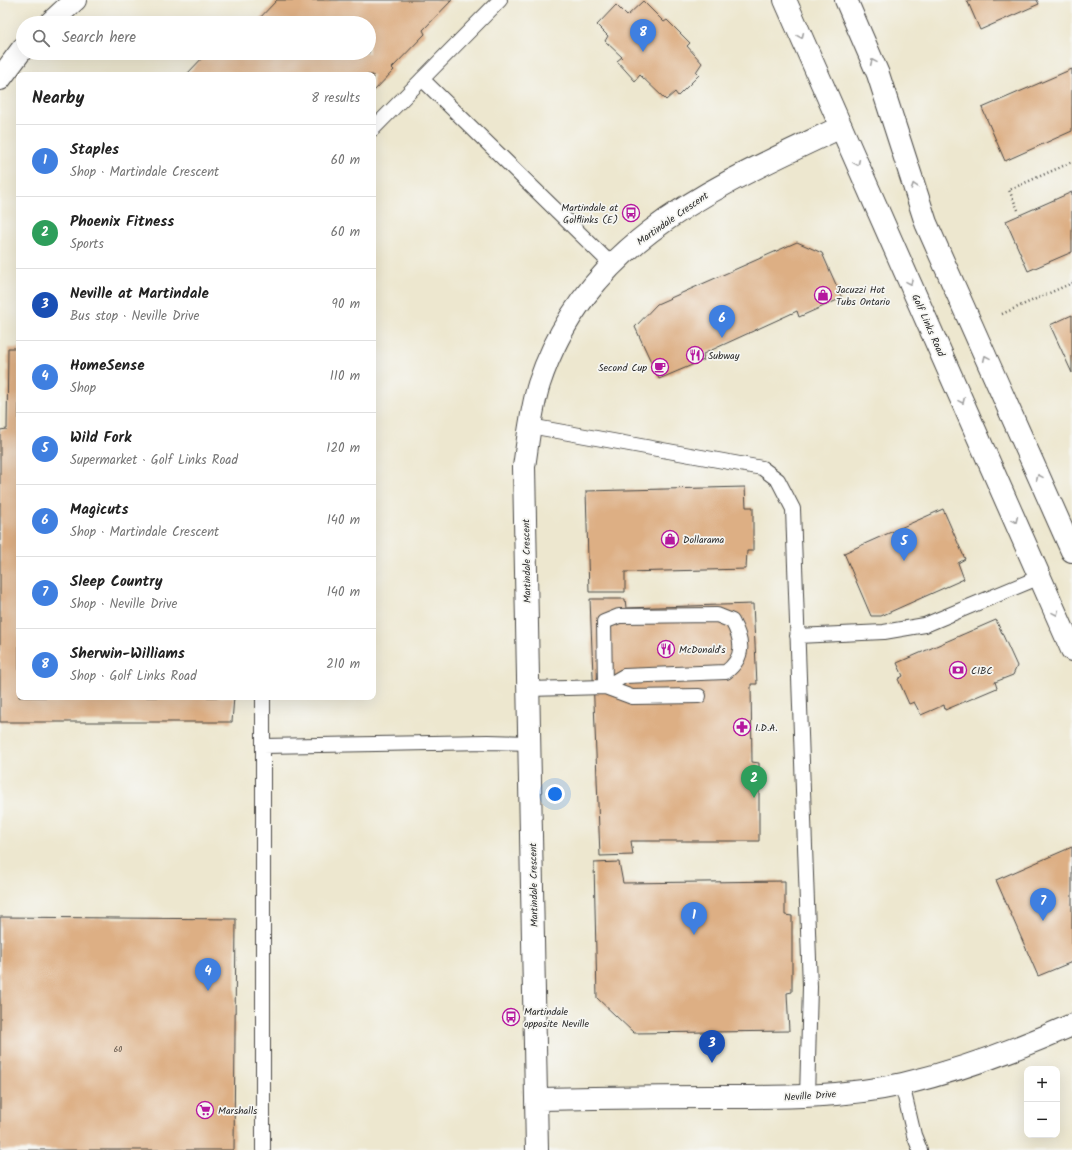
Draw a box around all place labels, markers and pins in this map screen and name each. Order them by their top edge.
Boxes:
pin: 8 [630,19,656,52]
place label: Martindale at Golflinks (E) [561,200,618,228]
bus stop icon: Martindale at Golflinks (E) [621,203,641,223]
place label: Jacuzzi Hot Tubs Ontario [836,282,890,310]
shop icon: Jacuzzi Hot Tubs Ontario [813,285,833,305]
pin: 6 [709,305,735,338]
restaurant icon: Subway [685,345,705,365]
place label: Subway [708,348,740,364]
cafe icon: Second Cup [650,357,670,377]
place label: Second Cup [598,360,647,376]
pin: 5 [891,528,917,561]
shop icon: Dollarama [660,529,680,549]
place label: Dollarama [683,532,725,548]
restaurant icon: McDonald's [656,639,676,659]
place label: McDonald's [679,642,726,658]
bank icon: CIBC [948,660,968,680]
place label: CIBC [971,663,992,679]
pharmacy icon: I.D.A. [732,717,752,737]
place label: I.D.A. [755,720,778,736]
pin: 2 [741,765,767,798]
pin: 7 [1030,888,1056,921]
pin: 1 [681,902,707,935]
pin: 4 [195,958,221,991]
place label: Martindale opposite Neville [524,1004,589,1032]
bus stop icon: Martindale opposite Neville [501,1007,521,1027]
pin: 3 [699,1030,725,1063]
supermarket icon: Marshalls [195,1100,215,1120]
place label: Marshalls [218,1103,258,1119]

